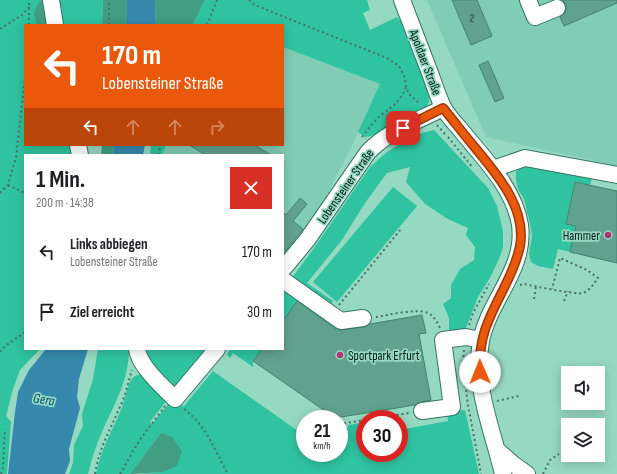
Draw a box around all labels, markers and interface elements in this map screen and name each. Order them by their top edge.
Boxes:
house number: 2 [470,12,475,25]
street label: Apoldaer Straße [405,26,445,98]
text: 170 m [102,39,161,72]
icon: left [36,40,88,92]
text: Lobensteiner Straße [102,73,224,94]
pin [386,111,420,145]
icon: left [80,116,102,138]
icon: ahead [122,116,144,138]
icon: ahead [164,116,186,138]
icon: right [206,116,228,138]
icon: arrive [392,117,414,139]
street label: Lobensteiner Straße [314,146,378,227]
text: 1 Min. [36,165,85,194]
button: close [230,167,272,209]
text: 200 m · 14:38 [36,195,94,211]
place label: Hammer [563,228,600,244]
marker: Hammer [603,230,613,240]
text: Links abbiegen [70,235,148,254]
icon: left [36,241,58,263]
text: 170 m [242,243,272,262]
text: Lobensteiner Straße [70,254,158,270]
icon: arrive [36,301,58,323]
text: Ziel erreicht [70,303,134,322]
text: 30 m [247,303,272,322]
place label: Sportpark Erfurt [348,348,420,364]
marker: Sportpark Erfurt [335,350,345,360]
position arrow [459,351,501,393]
map controls [561,366,605,462]
button: sound [561,366,605,410]
water label: Gera [32,389,56,410]
speed limit sign: 30 [356,410,408,462]
button: layers [561,418,605,462]
text: 21 [314,419,330,443]
text: km/h [313,440,331,452]

